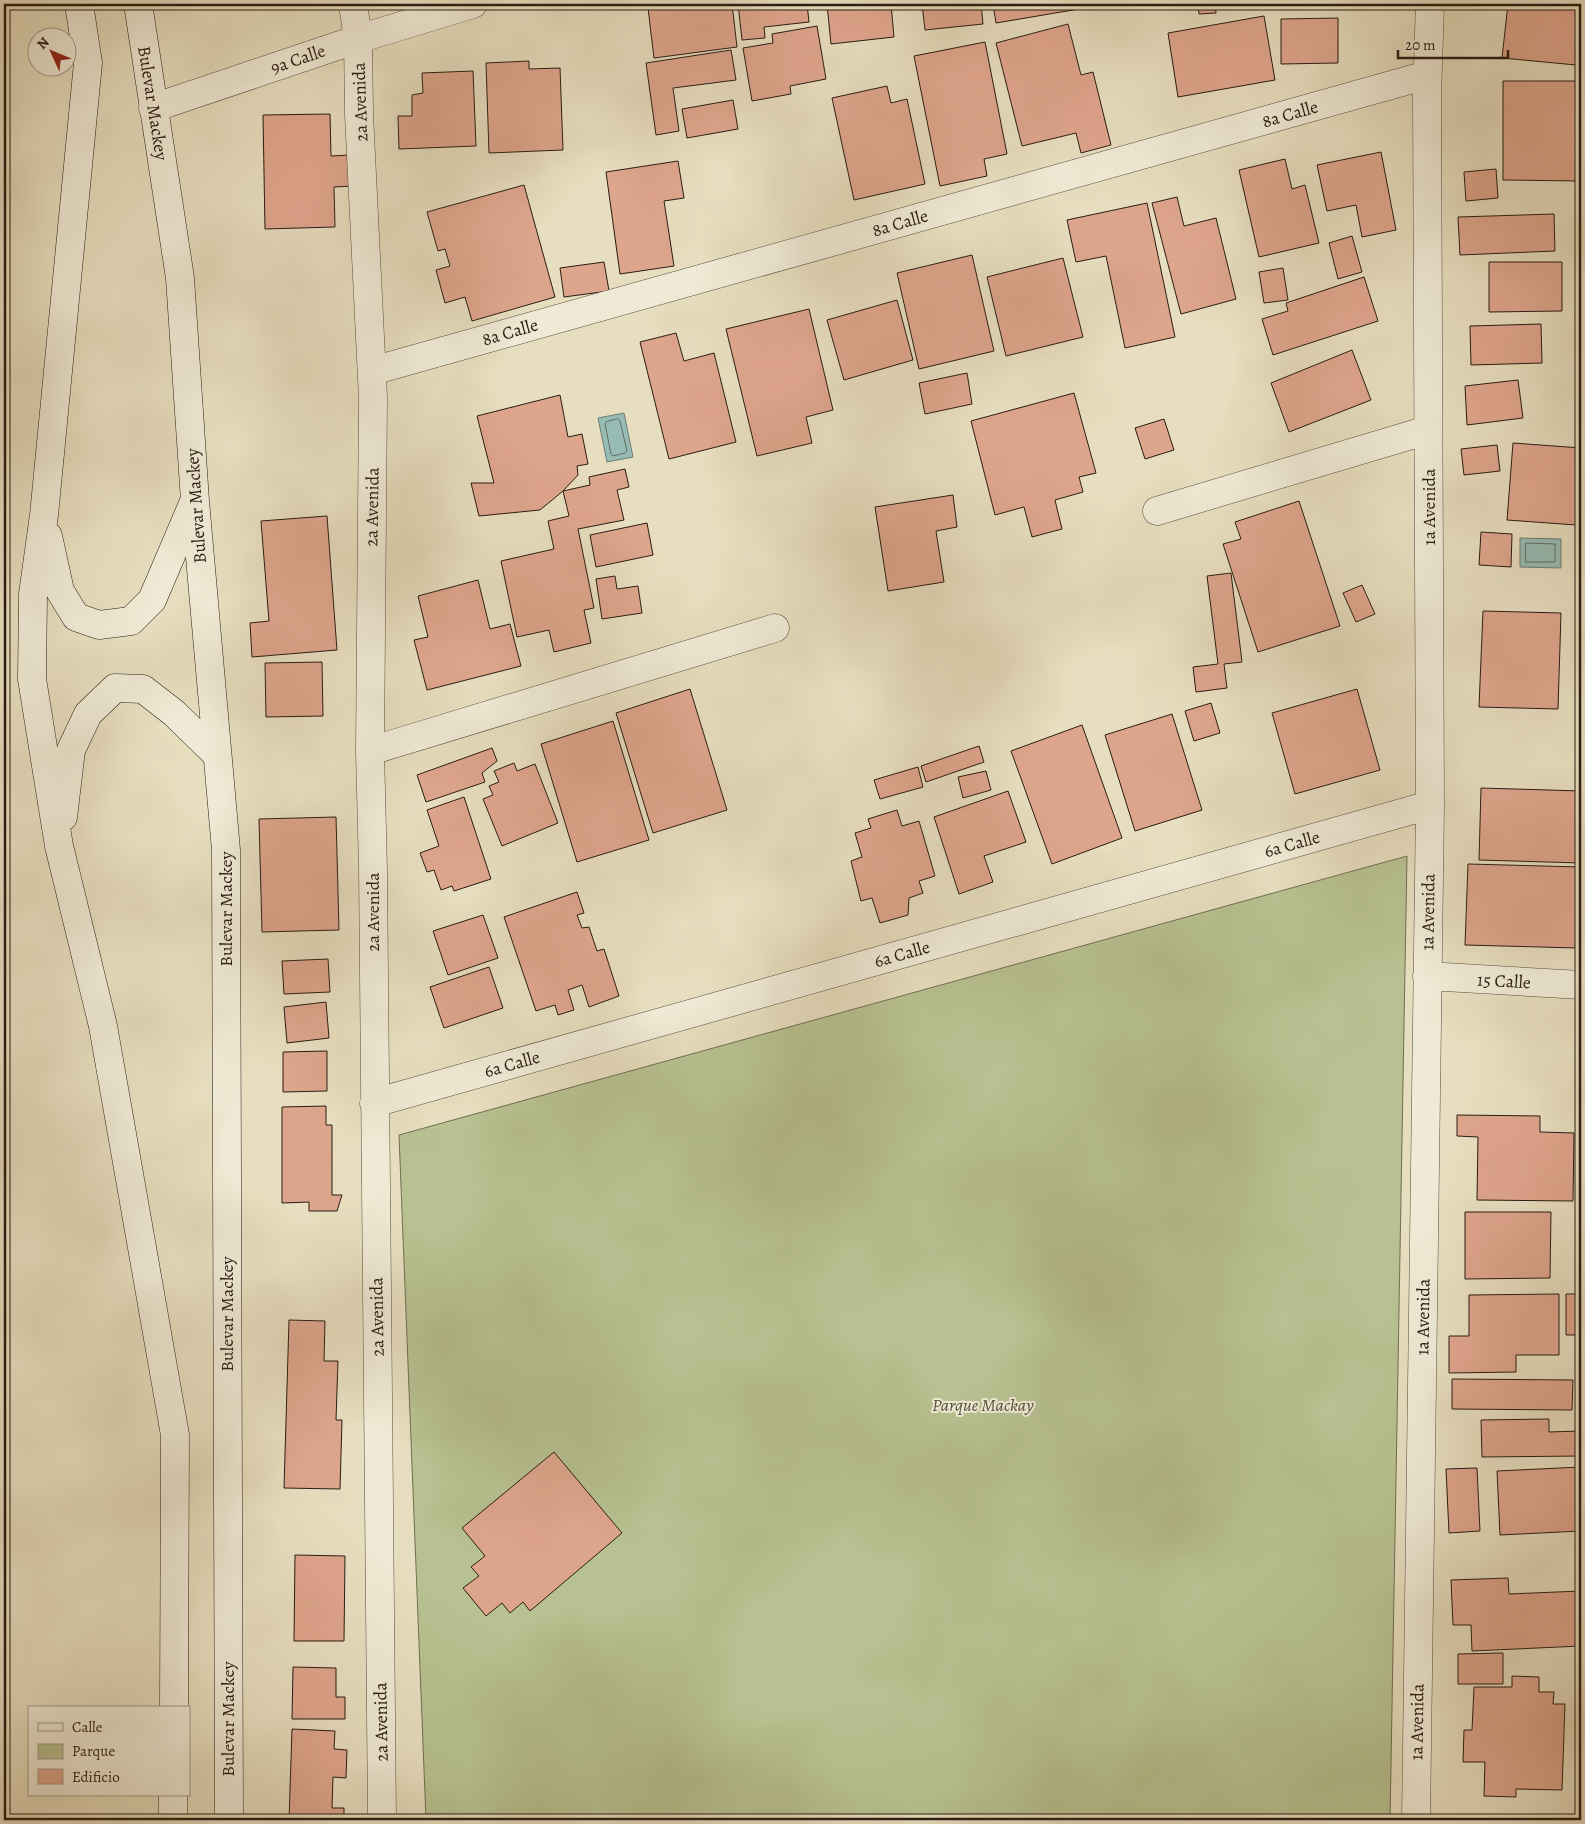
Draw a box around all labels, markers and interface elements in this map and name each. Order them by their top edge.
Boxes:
north arrow [28,28,78,78]
scale bar [1398,28,1508,60]
text: N [33,33,53,54]
text: 20 m [1405,35,1436,55]
street label: 9a Calle [267,38,329,80]
street label: Bulevar Mackey [132,44,174,163]
street label: 2a Avenida [347,61,373,142]
street label: 8a Calle [1259,95,1321,133]
street label: 8a Calle [869,204,931,242]
street label: 8a Calle [479,313,541,351]
street label: Bulevar Mackey [180,447,212,564]
street label: 2a Avenida [359,466,385,547]
street label: 1a Avenida [1417,468,1441,546]
street label: 6a Calle [1261,825,1323,863]
street label: Bulevar Mackey [214,850,238,967]
street label: 2a Avenida [361,872,385,952]
street label: 1a Avenida [1415,873,1441,951]
street label: 6a Calle [871,935,933,973]
street label: 15 Calle [1476,968,1532,994]
street label: 6a Calle [481,1045,543,1083]
street label: Bulevar Mackey [215,1255,239,1372]
street label: 2a Avenida [364,1276,390,1357]
street label: 1a Avenida [1410,1278,1436,1356]
park label: Parque Mackay [932,1393,1034,1417]
street label: Bulevar Mackey [216,1660,240,1777]
street label: 2a Avenida [368,1681,394,1762]
street label: 1a Avenida [1404,1683,1430,1761]
legend [28,1706,190,1796]
text: Calle [72,1717,103,1737]
text: Parque [72,1741,115,1761]
text: Edificio [72,1767,120,1787]

